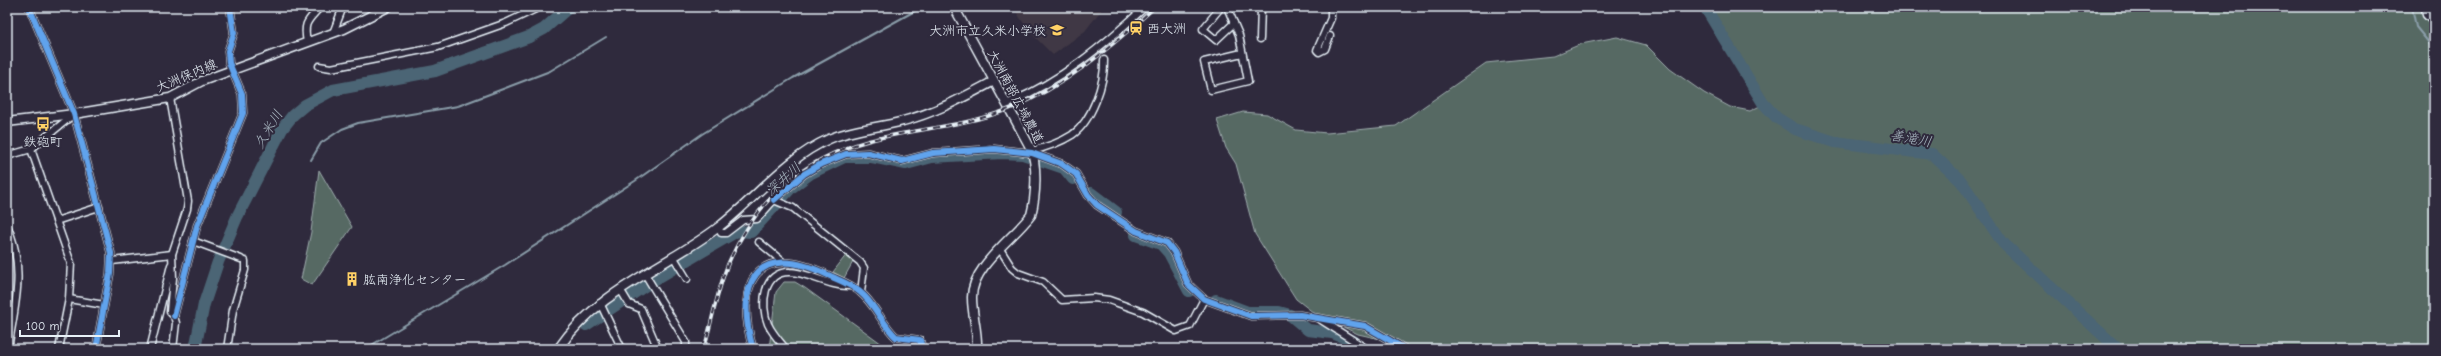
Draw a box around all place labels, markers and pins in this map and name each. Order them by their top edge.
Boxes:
station icon: 西大洲 [1128,20,1144,36]
place label: 西大洲 [1147,21,1186,36]
school or university icon: 大洲市立久米小学校 [1049,22,1065,38]
place label: 大洲市立久米小学校 [929,23,1046,38]
bus stop icon: 鉄砲町 [35,116,51,132]
place label: 鉄砲町 [23,134,63,149]
building icon: 肱南浄化センター [344,271,360,287]
place label: 肱南浄化センター [363,272,466,287]

